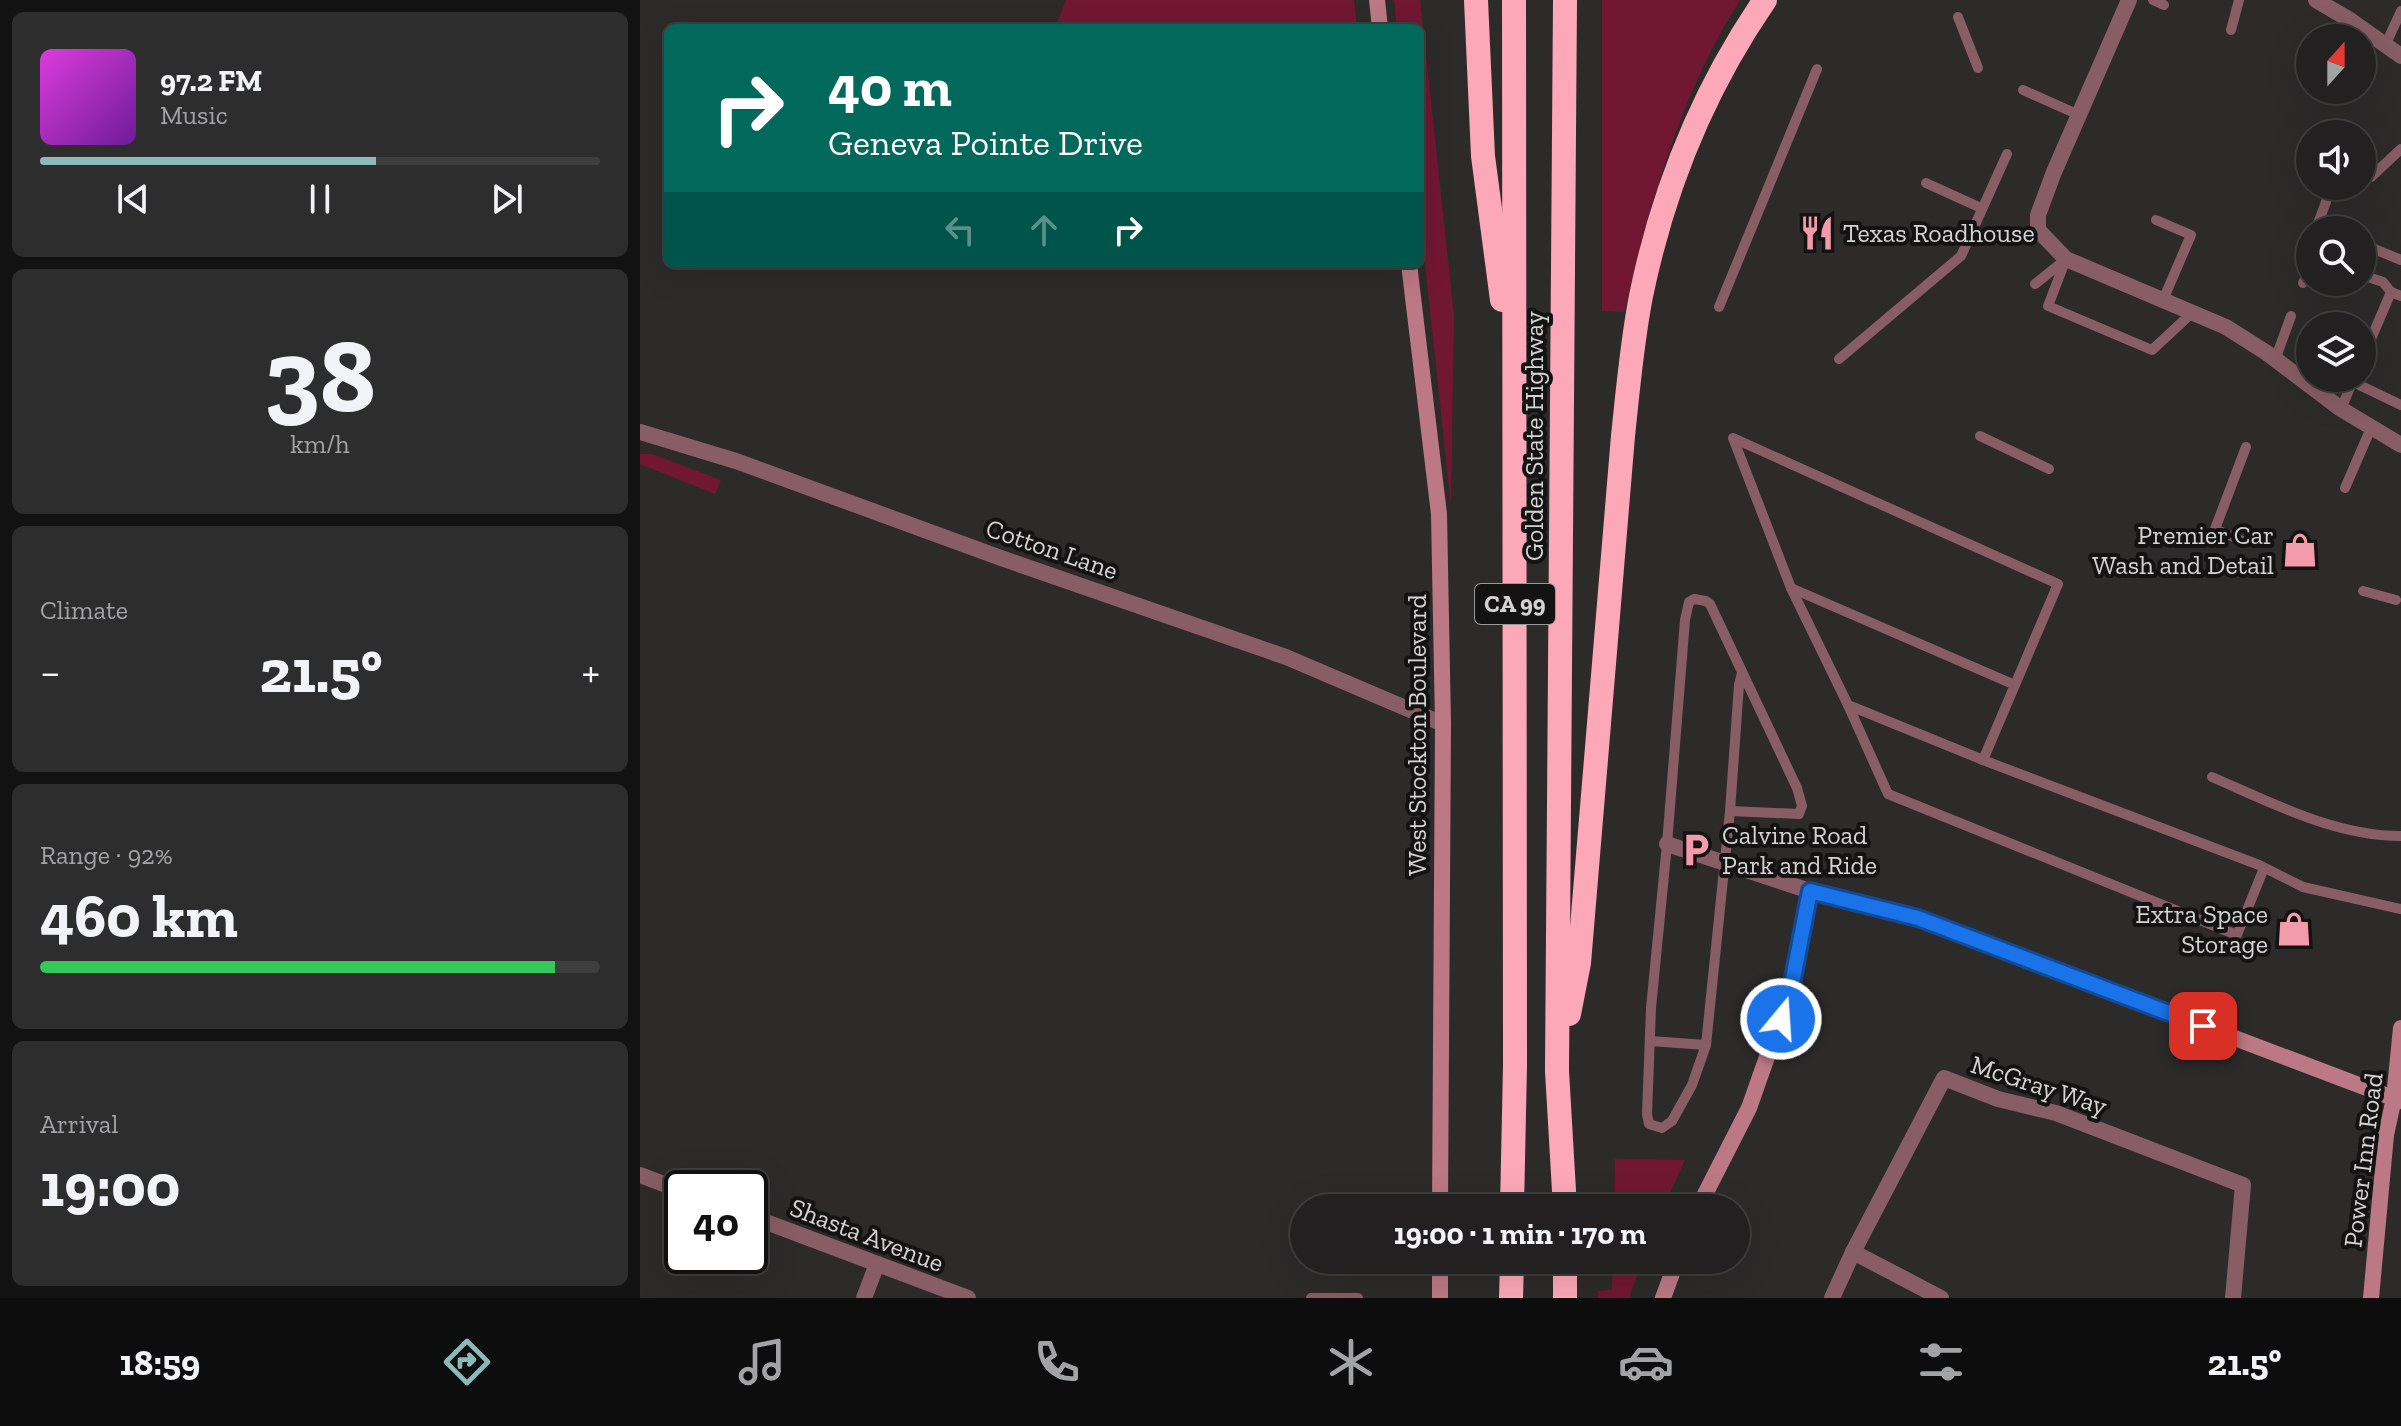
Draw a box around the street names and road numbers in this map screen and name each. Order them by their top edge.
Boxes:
street label: Golden State Highway [1518,310,1550,561]
street label: Cotton Lane [982,512,1122,586]
road number: CA 99 [1475,584,1555,624]
street label: West Stockton Boulevard [1401,594,1433,876]
street label: McGray Way [1967,1048,2112,1122]
street label: Power Inn Road [2336,1071,2390,1249]
street label: Shasta Avenue [786,1191,948,1279]

